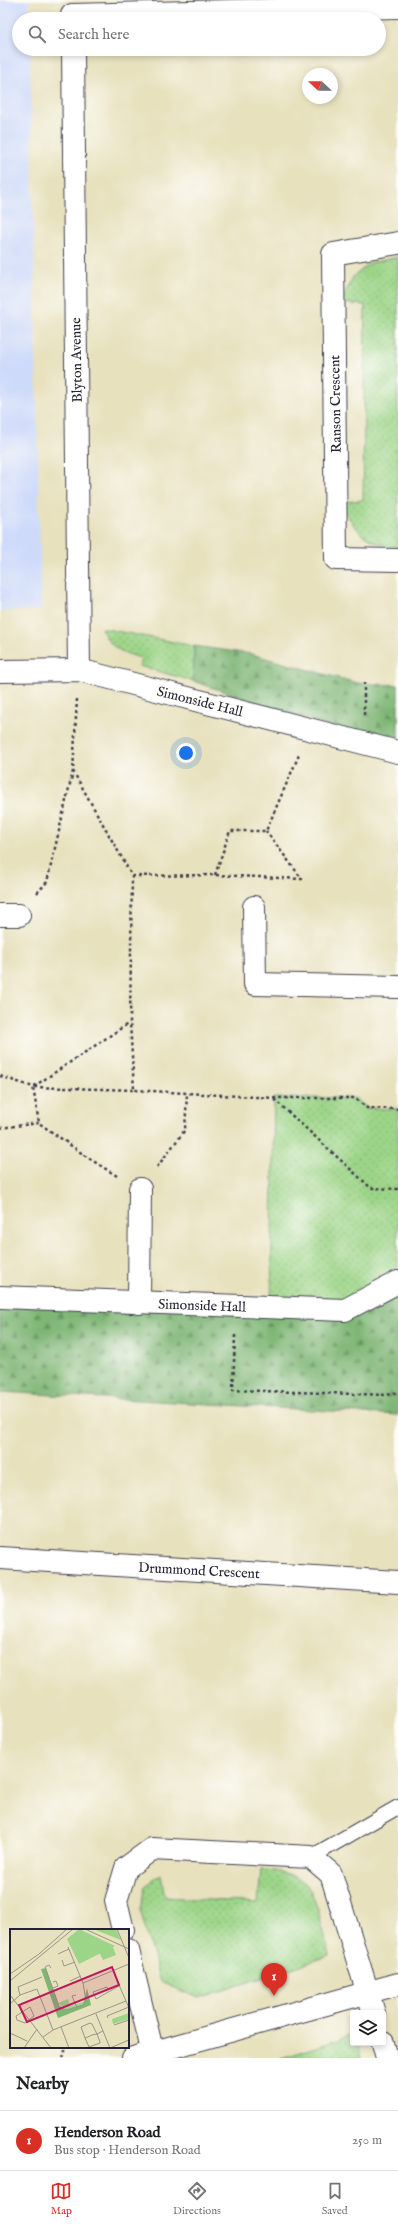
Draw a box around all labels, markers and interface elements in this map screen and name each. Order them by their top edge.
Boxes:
search box [12,12,386,56]
icon: search [26,23,48,45]
text: Search here [58,25,129,44]
north arrow [302,68,338,104]
street label: Blyton Avenue [67,317,87,403]
street label: Ranson Crescent [326,355,346,453]
street label: Simonside Hall [155,683,245,721]
your location [176,743,196,763]
street label: Simonside Hall [158,1295,246,1317]
street label: Drummond Crescent [138,1559,260,1583]
inset map [10,1929,129,2048]
pin: 1 [261,1963,287,1996]
map controls [350,2010,386,2046]
button: layers [350,2010,386,2046]
text: Nearby [16,2074,69,2095]
text: Henderson Road [54,2123,160,2142]
text: 1 [27,2132,31,2149]
text: 250 m [352,2132,382,2149]
text: Bus stop · Henderson Road [54,2142,201,2159]
tab: Map [50,2180,72,2218]
tab: Directions [173,2180,221,2218]
tab: Saved [322,2180,348,2218]

